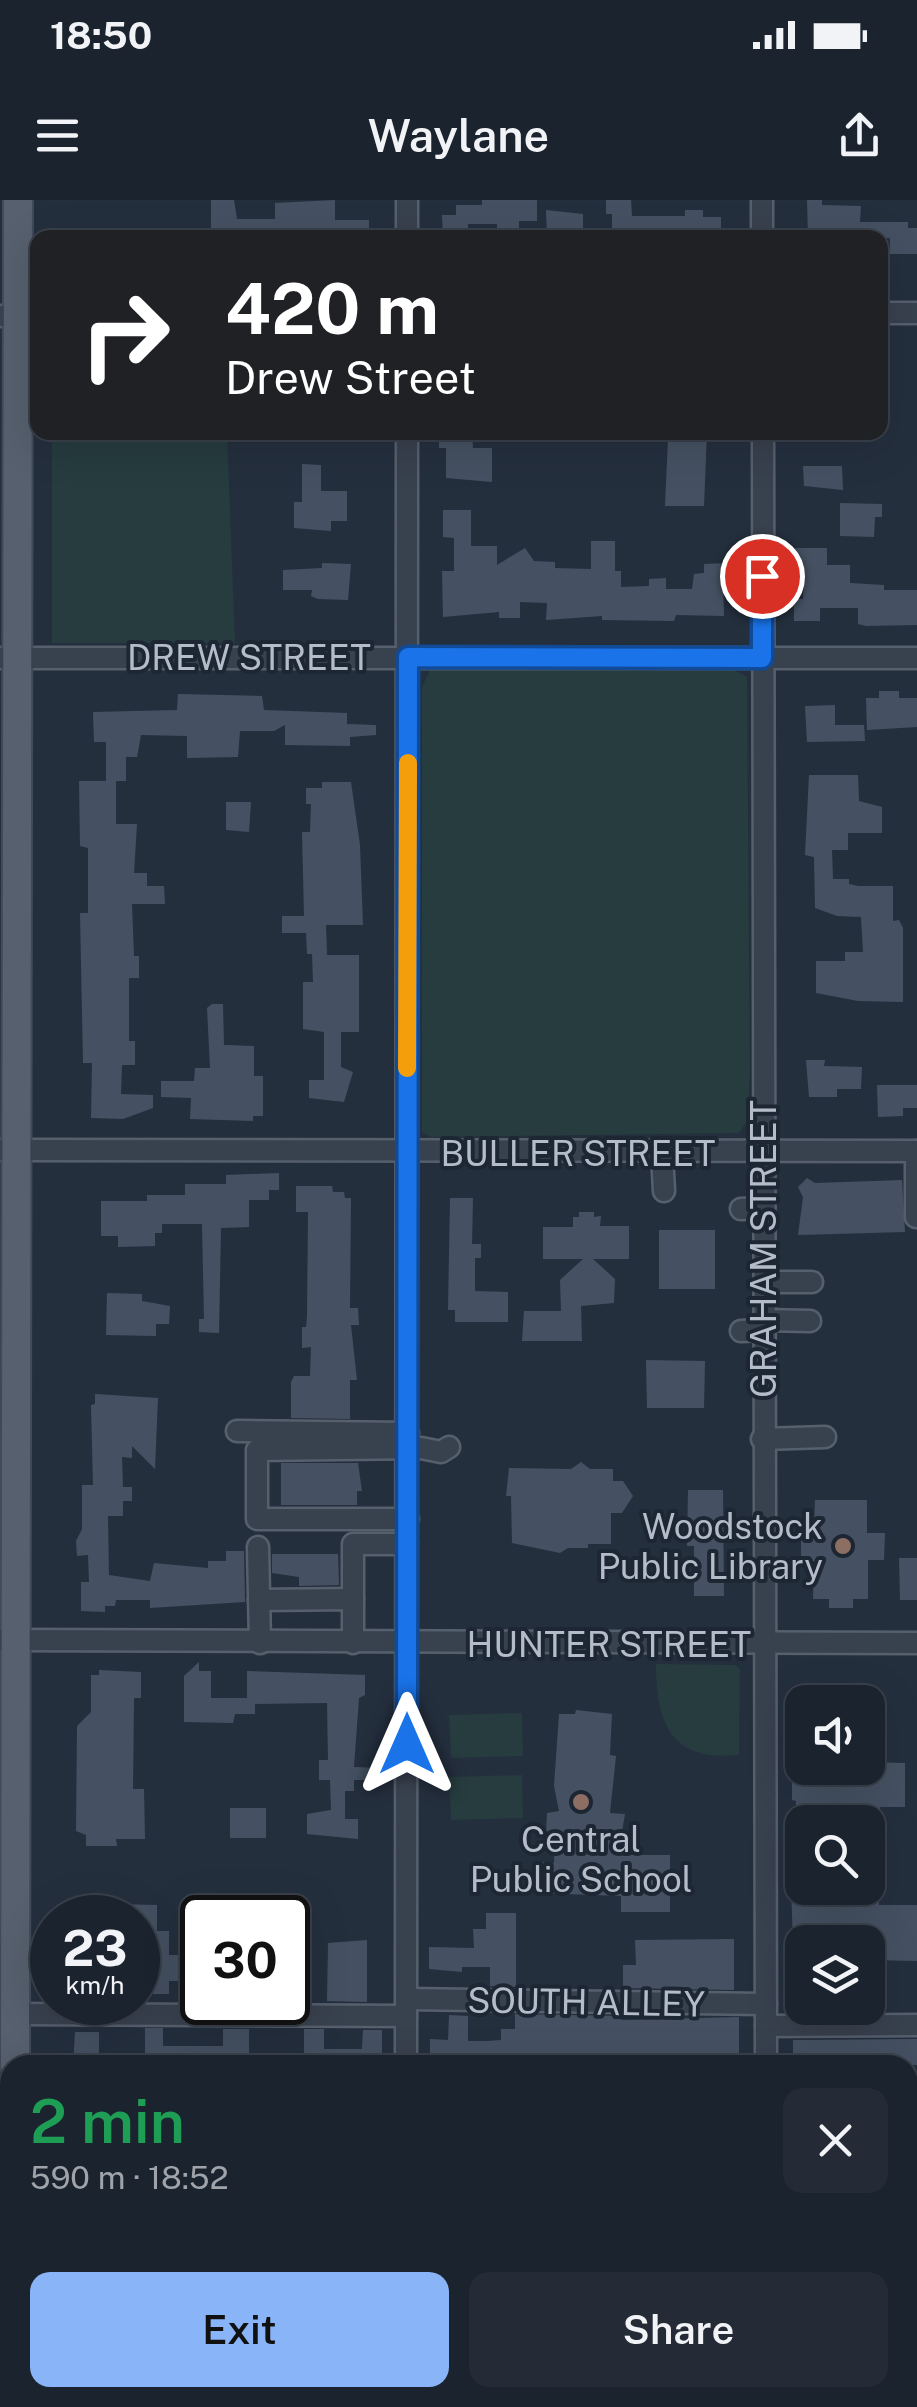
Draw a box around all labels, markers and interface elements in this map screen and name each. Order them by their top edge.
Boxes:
text: 18:50 [50,13,152,58]
icon: menu [30,108,85,163]
icon: share [832,108,887,163]
text: Waylane [368,109,549,162]
text: 420 m [225,267,439,350]
icon: right [60,270,190,400]
text: Drew Street [225,351,476,404]
pin [720,534,805,619]
icon: arrive [735,549,790,604]
street label: DREW STREET [127,637,371,678]
street label: GRAHAM STREET [743,1100,784,1398]
street label: BULLER STREET [441,1133,715,1174]
place label: Woodstock Public Library [598,1506,823,1587]
marker: Woodstock Public Library [832,1535,854,1557]
street label: HUNTER STREET [467,1624,751,1665]
map controls [785,1685,885,2025]
button: sound [785,1685,885,1785]
position arrow [355,1692,459,1796]
marker: Central Public School [570,1791,592,1813]
button: search [785,1805,885,1905]
place label: Central Public School [470,1819,692,1900]
speed limit sign: 30 [180,1895,310,2025]
text: 23 [62,1918,128,1977]
button: layers [785,1925,885,2025]
text: km/h [66,1970,124,2000]
street label: SOUTH ALLEY [467,1979,705,2025]
text: 2 min [30,2086,185,2157]
button: close [783,2088,888,2193]
text: 590 m · 18:52 [30,2159,229,2196]
button: Exit [30,2272,449,2387]
button: Share [469,2272,888,2387]

